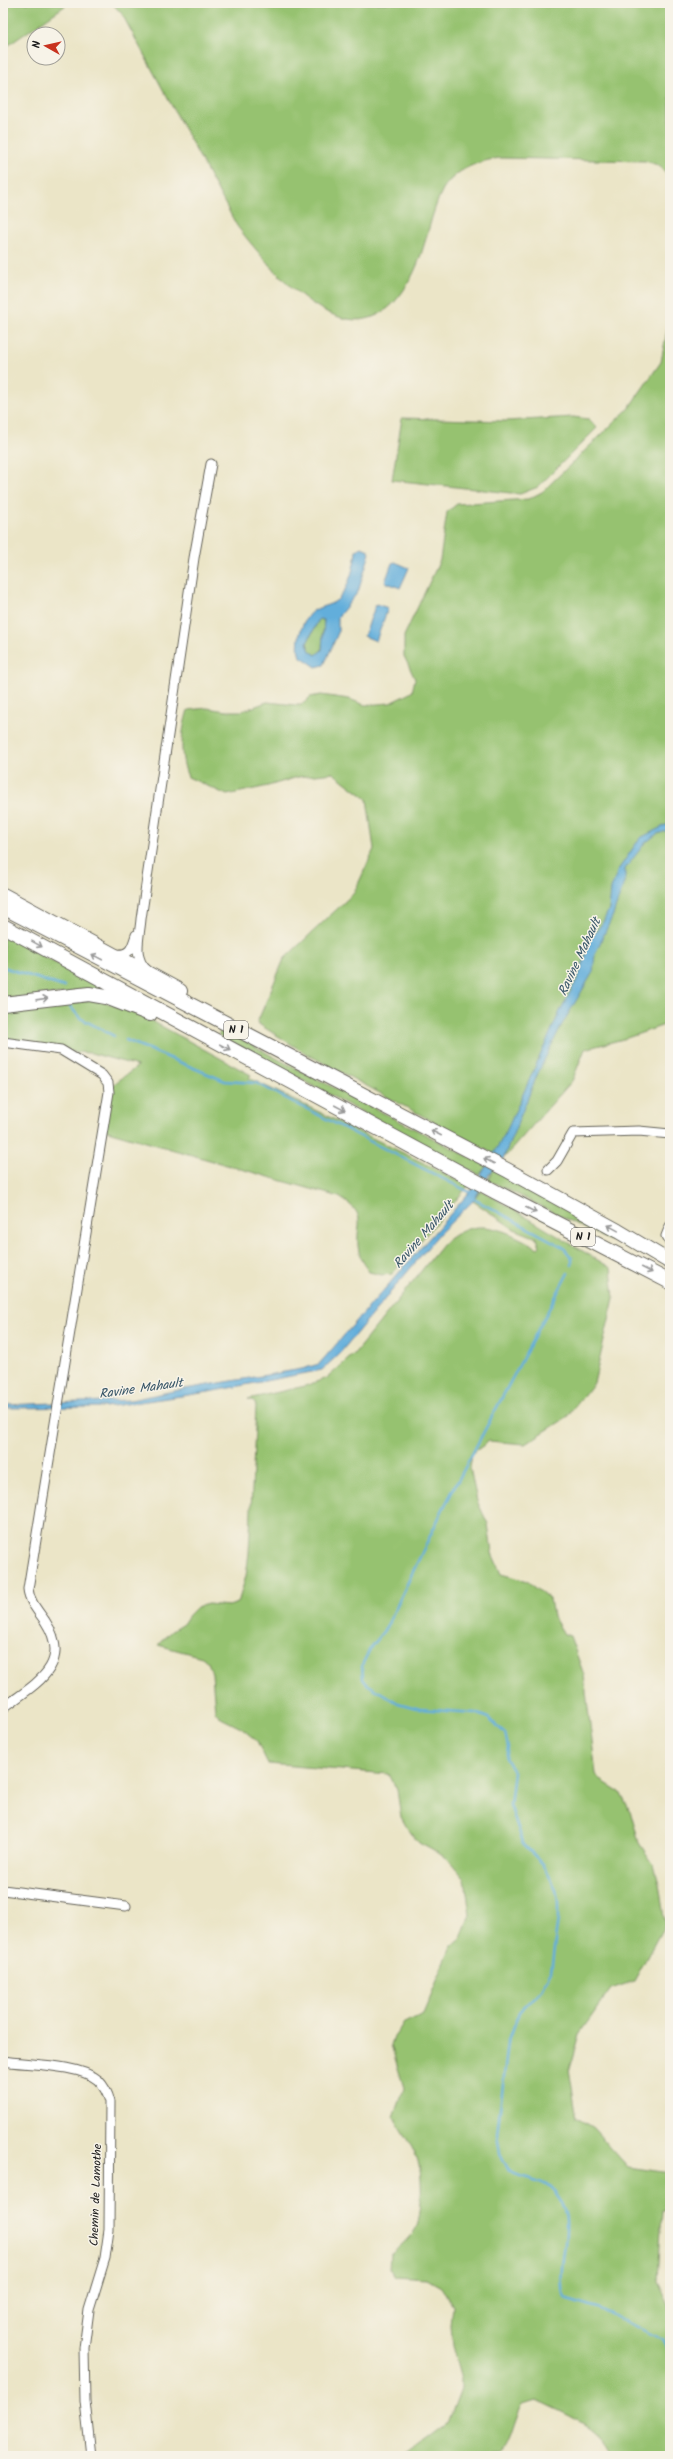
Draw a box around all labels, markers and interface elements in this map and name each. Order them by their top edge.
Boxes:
north arrow [26,26,66,66]
text: N [28,40,46,49]
water label: Ravine Mahault [553,913,608,1000]
one-way arrow [31,941,43,949]
one-way arrow [91,953,103,960]
one-way arrow [35,995,48,1003]
road number: N 1 [224,1021,248,1039]
one-way arrow [219,1043,231,1051]
one-way arrow [334,1105,346,1112]
one-way arrow [430,1129,442,1136]
one-way arrow [483,1156,495,1164]
water label: Ravine Mahault [388,1195,461,1274]
one-way arrow [525,1207,537,1214]
one-way arrow [607,1223,619,1231]
road number: N 1 [571,1228,595,1246]
one-way arrow [640,1267,652,1274]
water label: Ravine Mahault [98,1372,186,1405]
street label: Chemin de Lamothe [85,2143,107,2247]

